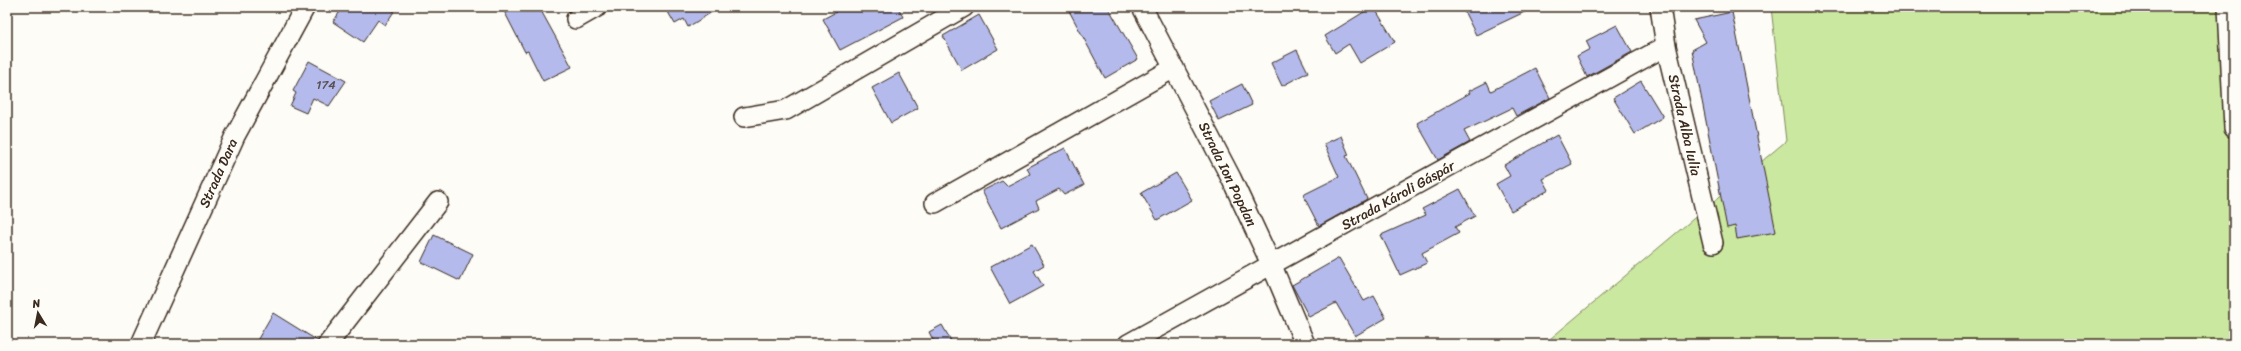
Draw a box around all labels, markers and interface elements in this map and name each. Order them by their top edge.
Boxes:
street label: Strada Alba Iulia [1661,72,1708,178]
house number: 174 [316,74,336,96]
street label: Strada Ion Popdan [1191,117,1264,231]
street label: Strada Dara [192,134,245,212]
street label: Strada Károli Gáspár [1337,153,1461,237]
north arrow [18,293,58,333]
text: N [30,294,42,314]

